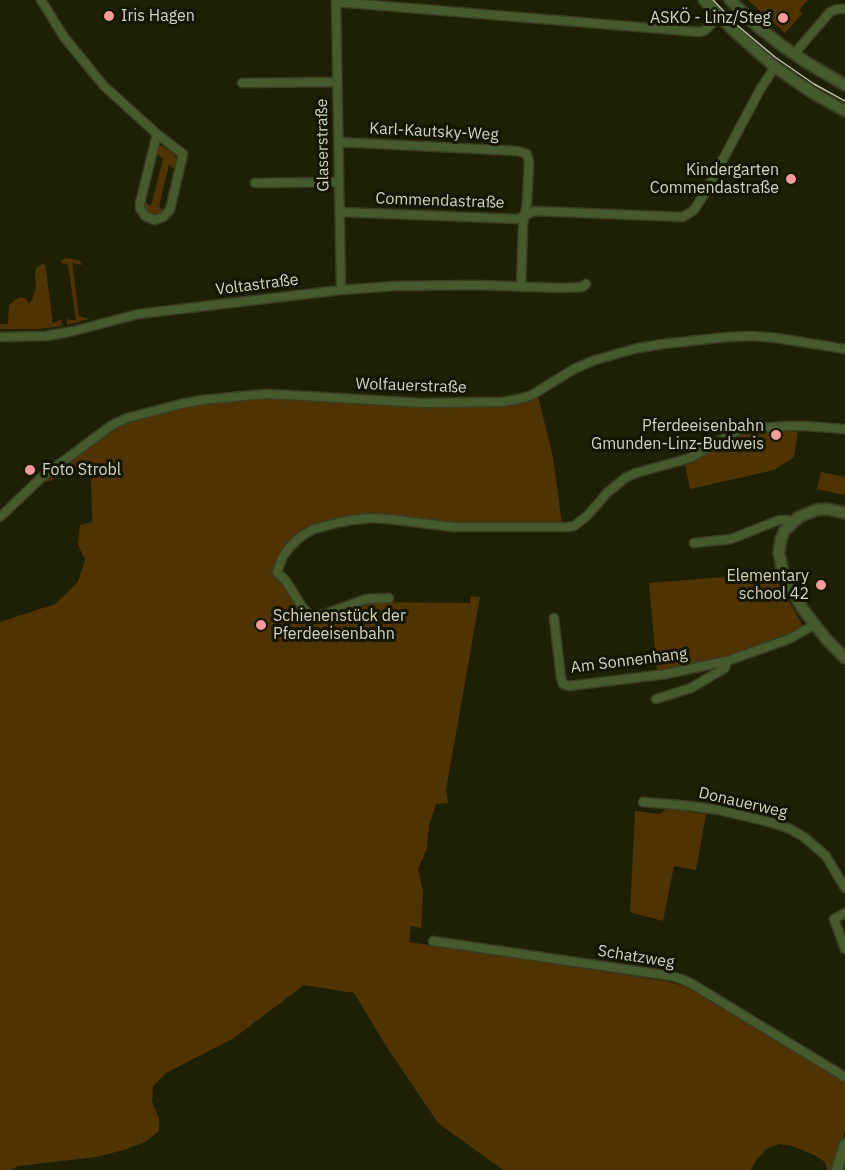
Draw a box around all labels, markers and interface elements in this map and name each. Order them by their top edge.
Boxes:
place label: Iris Hagen [121,6,195,26]
place label: ASKÖ - Linz/Steg [650,8,771,28]
marker: Iris Hagen [102,9,116,23]
marker: ASKÖ - Linz/Steg [776,11,790,25]
street label: Glaserstraße [313,98,333,192]
street label: Karl-Kautsky-Weg [369,119,499,145]
place label: Kindergarten Commendastraße [650,160,779,198]
marker: Kindergarten Commendastraße [784,172,798,186]
street label: Commendastraße [375,189,505,213]
street label: Voltastraße [214,270,300,300]
street label: Wolfauerstraße [355,374,467,398]
place label: Pferdeeisenbahn Gmunden-Linz-Budweis [591,416,764,454]
marker: Pferdeeisenbahn Gmunden-Linz-Budweis [769,428,783,442]
place label: Foto Strobl [42,460,121,480]
marker: Foto Strobl [23,463,37,477]
place label: Elementary school 42 [727,566,809,604]
marker: Elementary school 42 [814,578,828,592]
place label: Schienenstück der Pferdeeisenbahn [273,606,406,644]
marker: Schienenstück der Pferdeeisenbahn [254,618,268,632]
street label: Am Sonnenhang [570,644,688,678]
street label: Donauerweg [697,783,789,823]
street label: Schatzweg [596,941,676,973]

